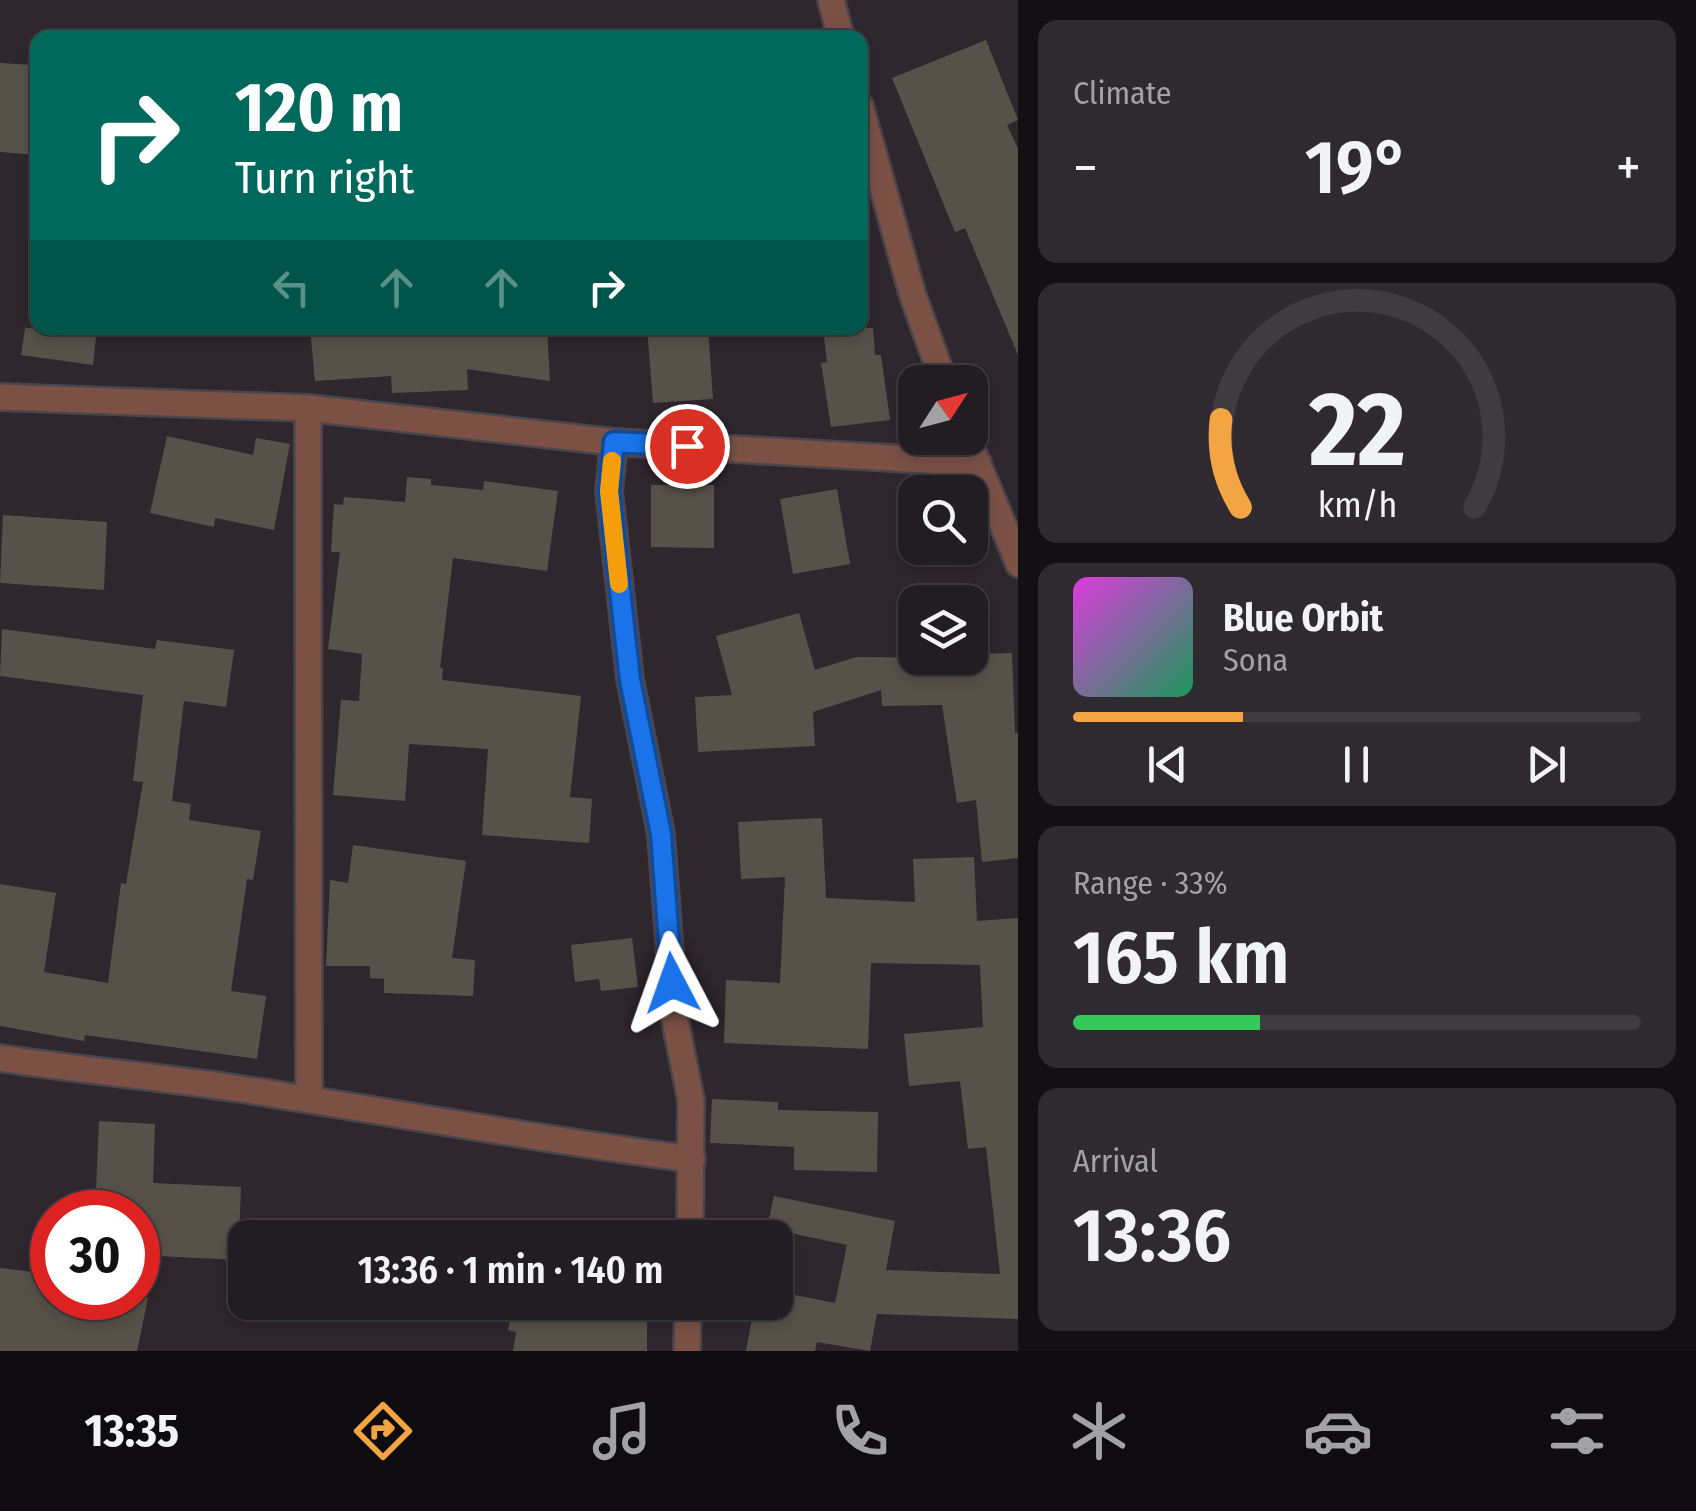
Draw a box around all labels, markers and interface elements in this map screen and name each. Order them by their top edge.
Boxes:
text: 120 m [235,66,403,150]
icon: right [70,70,200,200]
text: Climate [1073,74,1172,112]
text: 19° [1305,123,1409,213]
text: − [1073,135,1098,201]
text: + [1616,135,1641,201]
text: Turn right [235,151,414,205]
icon: left [264,260,319,315]
icon: ahead [369,260,424,315]
icon: ahead [474,260,529,315]
icon: right [579,260,634,315]
north arrow [898,365,988,455]
map controls [898,365,988,675]
text: 22 [1308,368,1405,493]
pin [645,404,730,489]
icon: arrive [660,419,715,474]
button: search [898,475,988,565]
text: km/h [1317,484,1397,526]
button: layers [898,585,988,675]
text: Blue Orbit [1223,595,1383,641]
text: Sona [1223,641,1288,679]
icon: previous [1140,737,1195,792]
icon: pause [1329,737,1384,792]
icon: next [1519,737,1574,792]
text: Range · 33% [1073,864,1228,902]
text: 165 km [1073,913,1290,1003]
position arrow [620,931,724,1035]
text: Arrival [1073,1142,1158,1180]
speed limit sign: 30 [30,1190,160,1320]
text: 13:36 [1073,1191,1231,1281]
text: 13:36 · 1 min · 140 m [358,1247,663,1293]
icon: directions [348,1396,418,1466]
icon: music [587,1396,657,1466]
icon: phone [825,1396,895,1466]
icon: climate [1064,1396,1134,1466]
icon: car [1303,1396,1373,1466]
icon: filters [1542,1396,1612,1466]
text: 13:35 [84,1404,179,1458]

